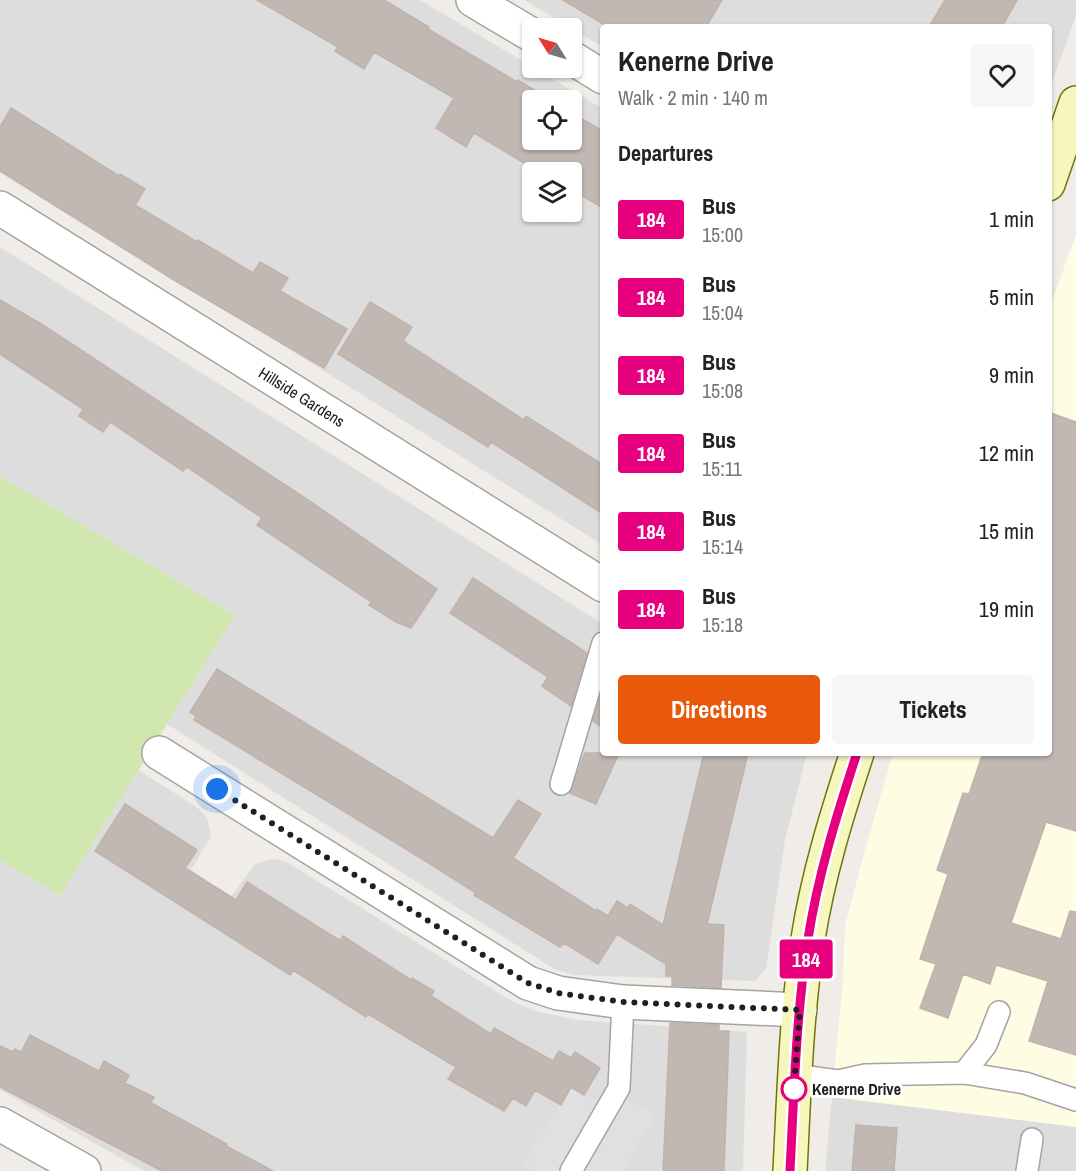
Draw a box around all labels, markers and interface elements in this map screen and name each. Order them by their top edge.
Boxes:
north arrow [522,18,582,78]
map controls [522,18,582,222]
text: Kenerne Drive [618,42,774,80]
button: heart [971,44,1034,107]
text: Walk · 2 min · 140 m [618,84,768,111]
button: locate [522,90,582,150]
text: Departures [618,138,713,168]
button: layers [522,162,582,222]
text: Bus [702,191,736,221]
text: 1 min [989,204,1034,234]
text: 184 [637,205,665,234]
text: 15:00 [702,221,743,248]
text: Bus [702,269,736,299]
text: 5 min [989,282,1034,312]
text: 184 [637,283,665,312]
text: 15:04 [702,299,743,326]
text: Bus [702,347,736,377]
text: 9 min [989,360,1034,390]
street label: Hillside Gardens [255,361,349,432]
text: 184 [637,361,665,390]
text: 15:08 [702,377,743,404]
text: Bus [702,425,736,455]
text: 12 min [979,438,1034,468]
text: 184 [637,439,665,468]
text: 15:11 [702,455,742,482]
text: Bus [702,503,736,533]
text: 15 min [979,516,1034,546]
text: 184 [637,517,665,546]
text: 15:14 [702,533,743,560]
text: Bus [702,581,736,611]
text: 19 min [979,594,1034,624]
text: 184 [637,595,665,624]
text: 15:18 [702,611,743,638]
button: Directions [618,675,820,744]
button: Tickets [832,675,1034,744]
your location [202,774,232,804]
line badge: 184 [772,940,840,978]
text: 184 [792,945,820,974]
marker: Kenerne Drive [781,1076,807,1102]
place label: Kenerne Drive [812,1078,901,1100]

